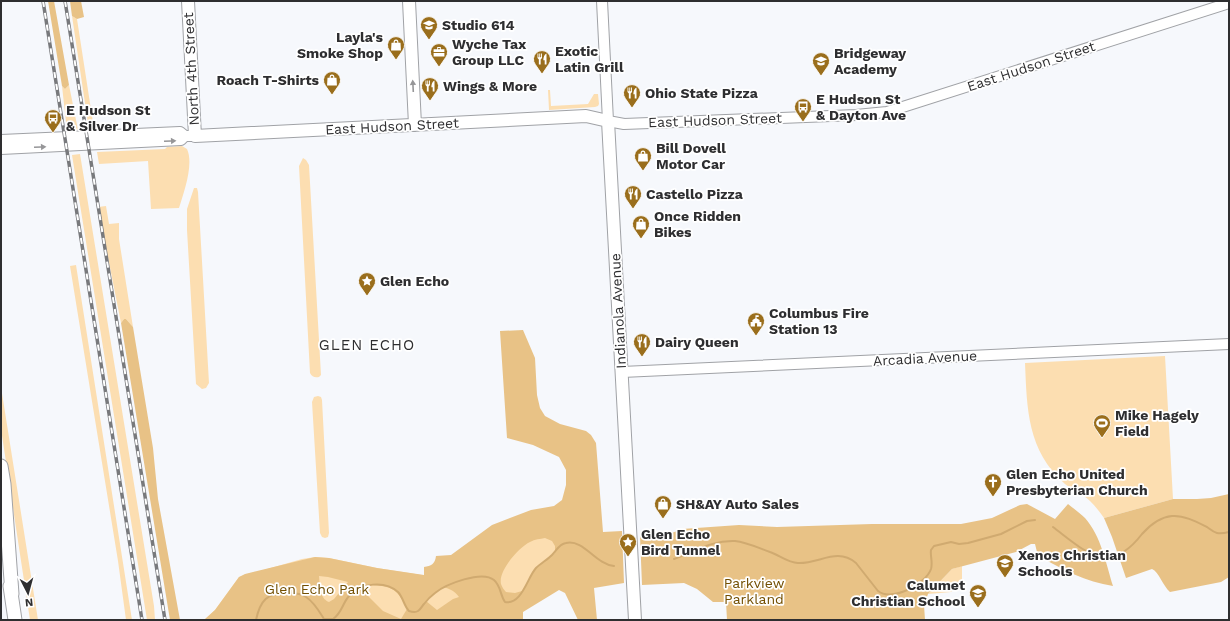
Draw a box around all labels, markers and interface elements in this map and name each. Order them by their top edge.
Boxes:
street label: North 4th Street [180,12,202,126]
school or university icon: Studio 614 [419,15,439,40]
place label: Studio 614 [442,17,515,33]
place label: Layla's Smoke Shop [297,29,384,61]
shop icon: Layla's Smoke Shop [386,35,406,60]
place label: Wyche Tax Group LLC [452,36,527,68]
street label: East Hudson Street [965,38,1097,94]
office icon: Wyche Tax Group LLC [429,42,449,67]
place label: Exotic Latin Grill [555,43,624,75]
place label: Bridgeway Academy [834,45,906,77]
restaurant icon: Exotic Latin Grill [532,49,552,74]
school or university icon: Bridgeway Academy [811,51,831,76]
shop icon: Roach T-Shirts [322,70,342,95]
place label: Roach T-Shirts [216,72,320,88]
restaurant icon: Wings & More [420,76,440,101]
place label: Wings & More [443,78,537,94]
one-way arrow [410,80,417,92]
restaurant icon: Ohio State Pizza [622,83,642,108]
place label: Ohio State Pizza [645,85,759,101]
place label: E Hudson St & Dayton Ave [816,91,906,123]
bus stop icon: E Hudson St & Dayton Ave [793,97,813,122]
place label: E Hudson St & Silver Dr [66,102,150,134]
bus stop icon: E Hudson St & Silver Dr [43,108,63,133]
street label: East Hudson Street [648,110,782,130]
street label: East Hudson Street [325,115,459,137]
one-way arrow [164,138,177,144]
place label: Bill Dovell Motor Car [656,140,726,172]
one-way arrow [34,144,46,151]
shop icon: Bill Dovell Motor Car [633,146,653,171]
restaurant icon: Castello Pizza [623,184,643,209]
place label: Castello Pizza [646,186,744,202]
place label: Once Ridden Bikes [654,208,741,240]
shop icon: Once Ridden Bikes [631,214,651,239]
street label: Indianola Avenue [607,253,629,369]
place icon: Glen Echo [357,271,377,296]
place label: Glen Echo [380,273,449,289]
place label: Columbus Fire Station 13 [769,305,869,337]
public building icon: Columbus Fire Station 13 [746,311,766,336]
restaurant icon: Dairy Queen [632,332,652,357]
place label: Dairy Queen [655,334,739,350]
district label: GLEN ECHO [319,336,415,354]
street label: Arcadia Avenue [872,347,978,369]
place label: Mike Hagely Field [1115,407,1199,439]
sports icon: Mike Hagely Field [1092,413,1112,438]
place label: Glen Echo United Presbyterian Church [1006,466,1148,498]
church icon: Glen Echo United Presbyterian Church [983,472,1003,497]
shop icon: SH&AY Auto Sales [653,494,673,519]
place label: SH&AY Auto Sales [676,496,800,512]
place label: Glen Echo Bird Tunnel [641,526,721,558]
place icon: Glen Echo Bird Tunnel [618,532,638,557]
place label: Xenos Christian Schools [1018,547,1126,579]
school or university icon: Xenos Christian Schools [995,553,1015,578]
north arrow [8,573,48,613]
park label: Parkview Parkland [724,575,785,607]
place label: Calumet Christian School [851,577,965,609]
park label: Glen Echo Park [265,581,369,597]
school or university icon: Calumet Christian School [968,583,988,608]
text: N [24,596,34,609]

